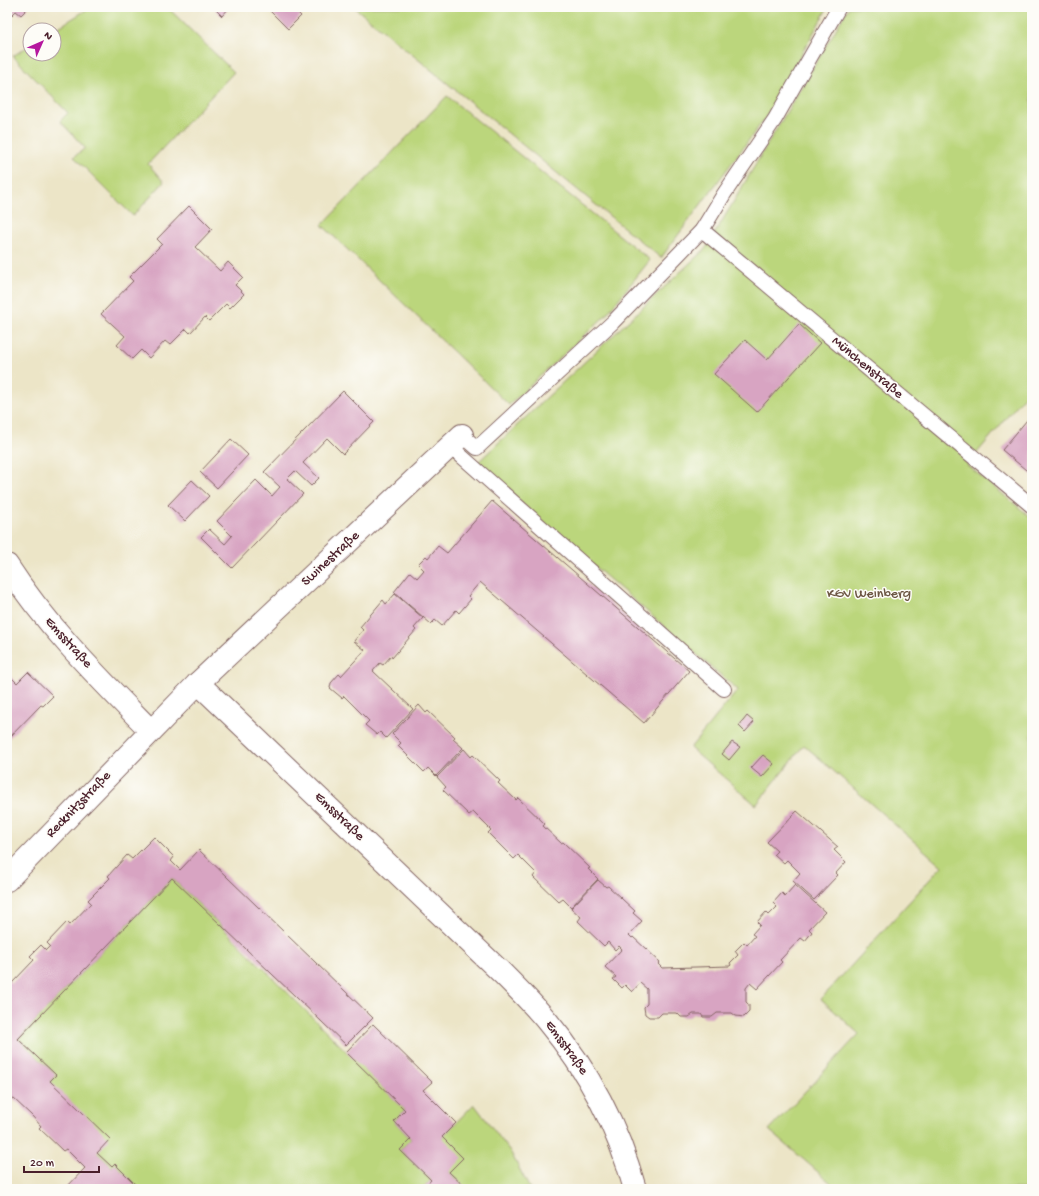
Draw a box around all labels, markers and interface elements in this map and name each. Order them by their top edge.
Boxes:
north arrow [22,22,62,62]
text: N [41,30,54,43]
street label: Münchenstraße [828,333,907,403]
street label: Swinestraße [298,527,364,590]
park label: KGV Weinberg [827,586,911,603]
street label: Emsstraße [41,614,96,673]
street label: Recknitzstraße [43,767,116,842]
street label: Emsstraße [310,789,368,846]
street label: Emsstraße [541,1017,592,1079]
scale bar [24,1148,99,1174]
text: 20 m [30,1157,55,1171]

